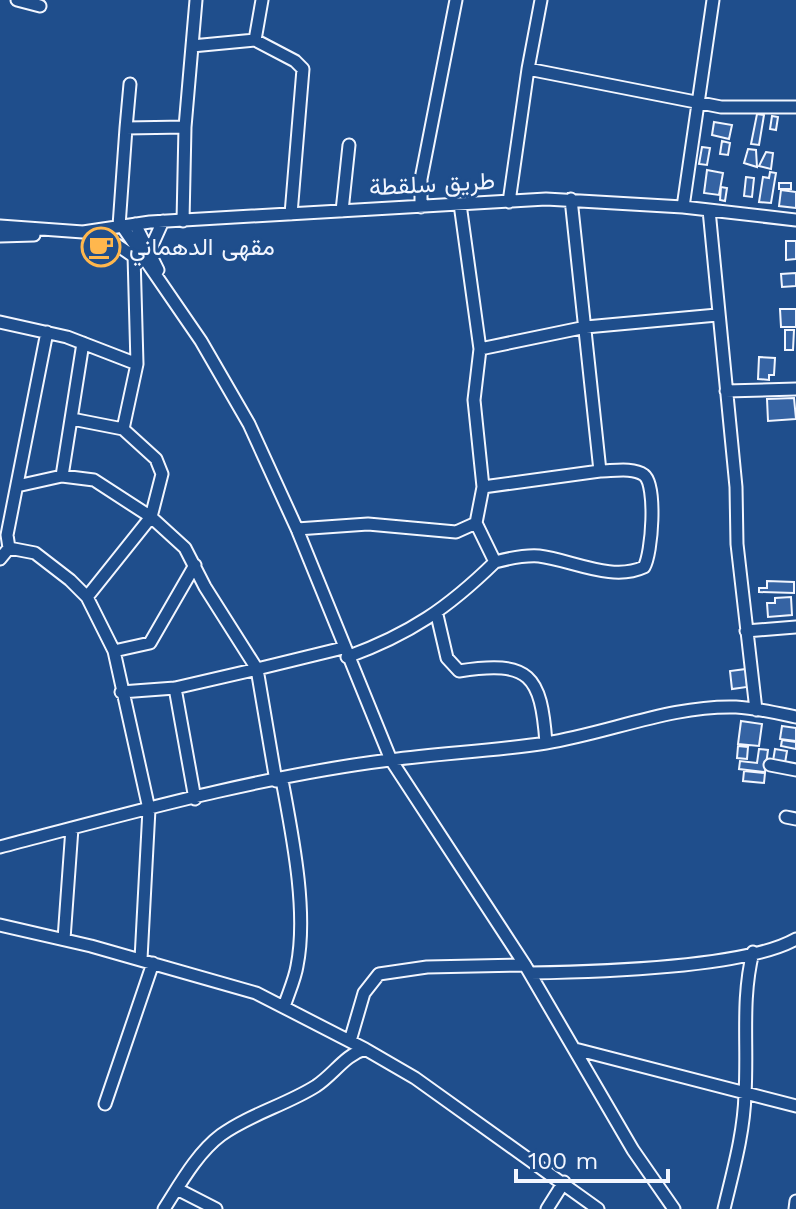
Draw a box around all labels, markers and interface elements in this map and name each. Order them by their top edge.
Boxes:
street label: طريق سلقطة [368,167,496,202]
cafe icon: مقهى الدهماني [80,226,122,268]
place label: مقهى الدهماني [129,233,275,266]
scale bar [516,1133,668,1183]
text: 100 m [528,1147,598,1175]

